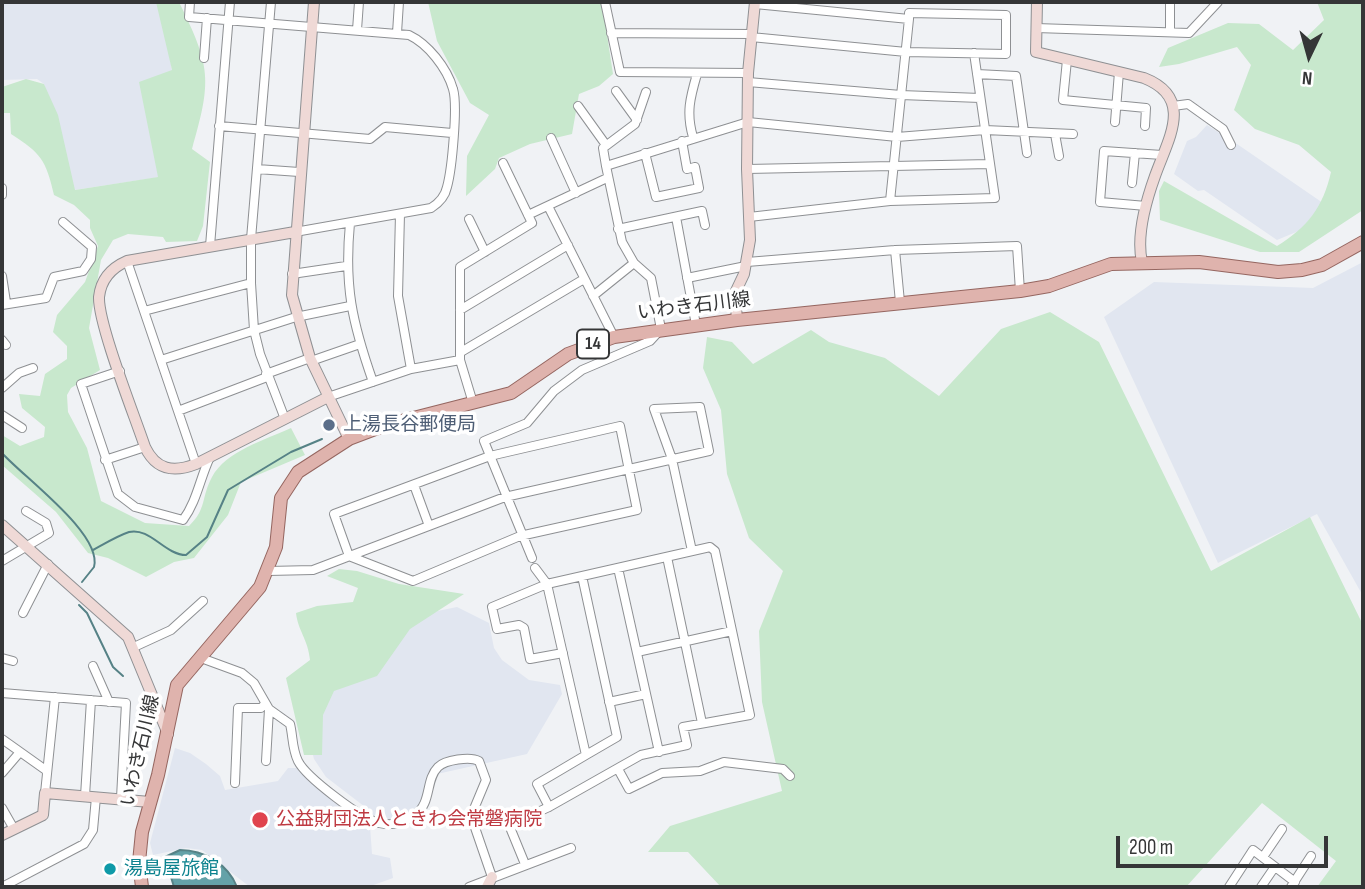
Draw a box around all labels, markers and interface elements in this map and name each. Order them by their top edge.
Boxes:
north arrow [1274,21,1344,91]
text: N [1301,66,1313,89]
street label: いわき石川線 [636,289,752,325]
road number: 14 [577,330,609,358]
place label: 上湯長谷郵便局 [343,414,476,436]
marker: 上湯長谷郵便局 [321,417,337,433]
street label: いわき石川線 [117,693,165,809]
place label: 公益財団法人ときわ会常磐病院 [276,809,542,831]
marker: 公益財団法人ときわ会常磐病院 [250,810,270,830]
scale bar [1120,822,1332,866]
text: 200 m [1129,835,1173,860]
place label: 湯島屋旅館 [124,858,219,880]
marker: 湯島屋旅館 [102,861,118,877]

